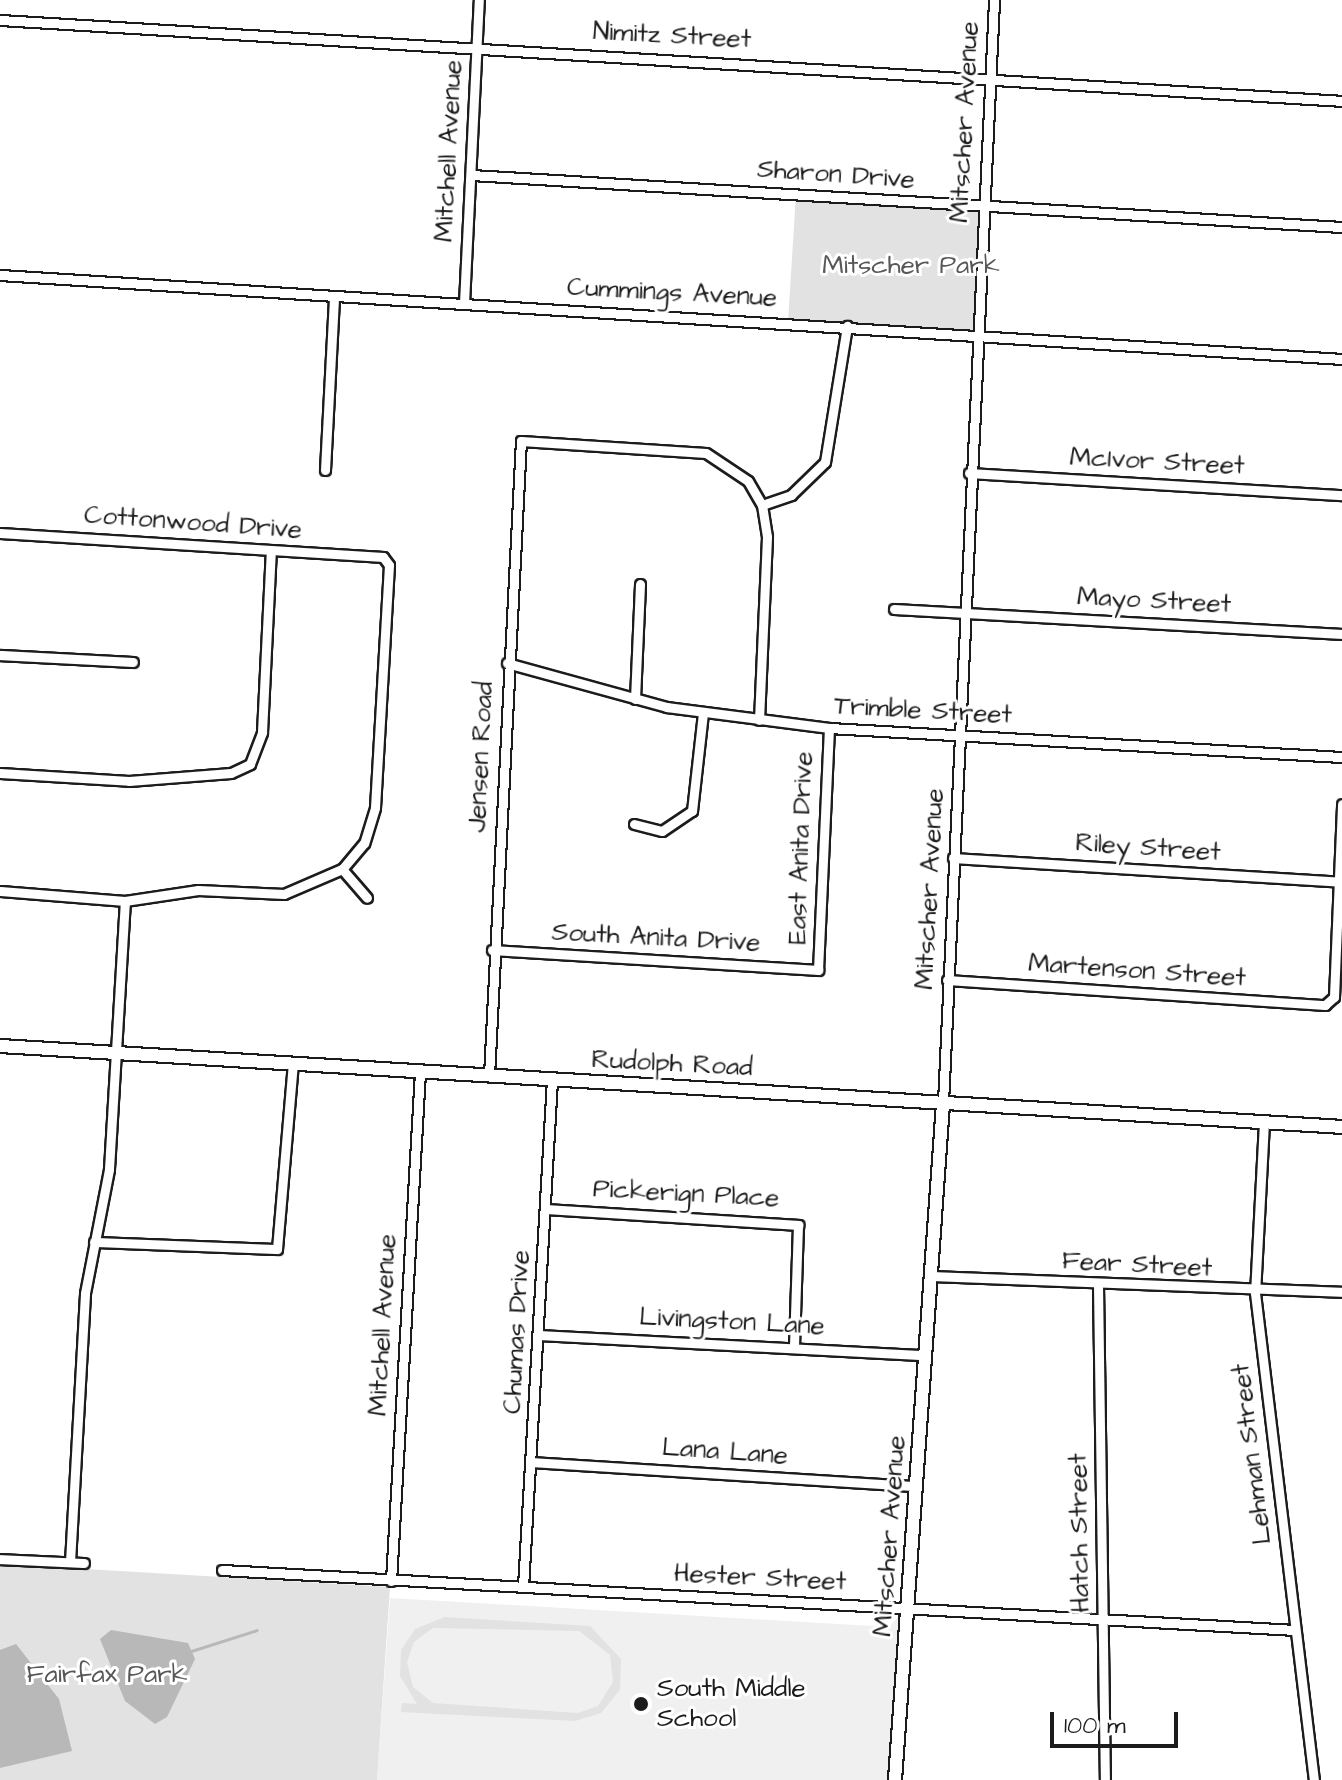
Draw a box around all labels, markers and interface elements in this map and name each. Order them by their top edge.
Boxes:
street label: Nimitz Street [592,16,752,56]
street label: Mitscher Avenue [944,21,986,223]
street label: Mitchell Avenue [429,59,469,243]
street label: Sharon Drive [756,154,916,196]
park label: Mitscher Park [822,250,1000,282]
street label: Cummings Avenue [566,272,778,314]
street label: McIvor Street [1069,442,1245,482]
street label: Cottonwood Drive [83,500,303,546]
street label: Mayo Street [1076,581,1232,621]
street label: Jensen Road [461,681,501,833]
street label: Trimble Street [833,691,1013,731]
street label: East Anita Drive [782,751,820,945]
street label: Mitscher Avenue [909,788,951,990]
street label: Riley Street [1074,827,1222,869]
street label: South Anita Drive [551,917,761,959]
street label: Martenson Street [1027,948,1247,994]
street label: Rudolph Road [591,1044,753,1084]
street label: Pickerign Place [592,1174,780,1214]
street label: Mitchell Avenue [363,1233,403,1417]
street label: Fear Street [1061,1245,1213,1285]
street label: Chumas Drive [497,1249,537,1415]
street label: Livingston Lane [638,1302,826,1342]
street label: Lehman Street [1225,1362,1279,1546]
street label: Lana Lane [661,1432,789,1472]
street label: Mitscher Avenue [867,1434,913,1638]
street label: Hatch Street [1063,1453,1097,1613]
street label: Hester Street [673,1558,847,1598]
park label: Fairfax Park [27,1659,187,1691]
place label: South Middle School [657,1673,806,1734]
marker: South Middle School [632,1695,650,1713]
scale bar [1054,1696,1182,1746]
text: 100 m [1064,1709,1126,1743]

